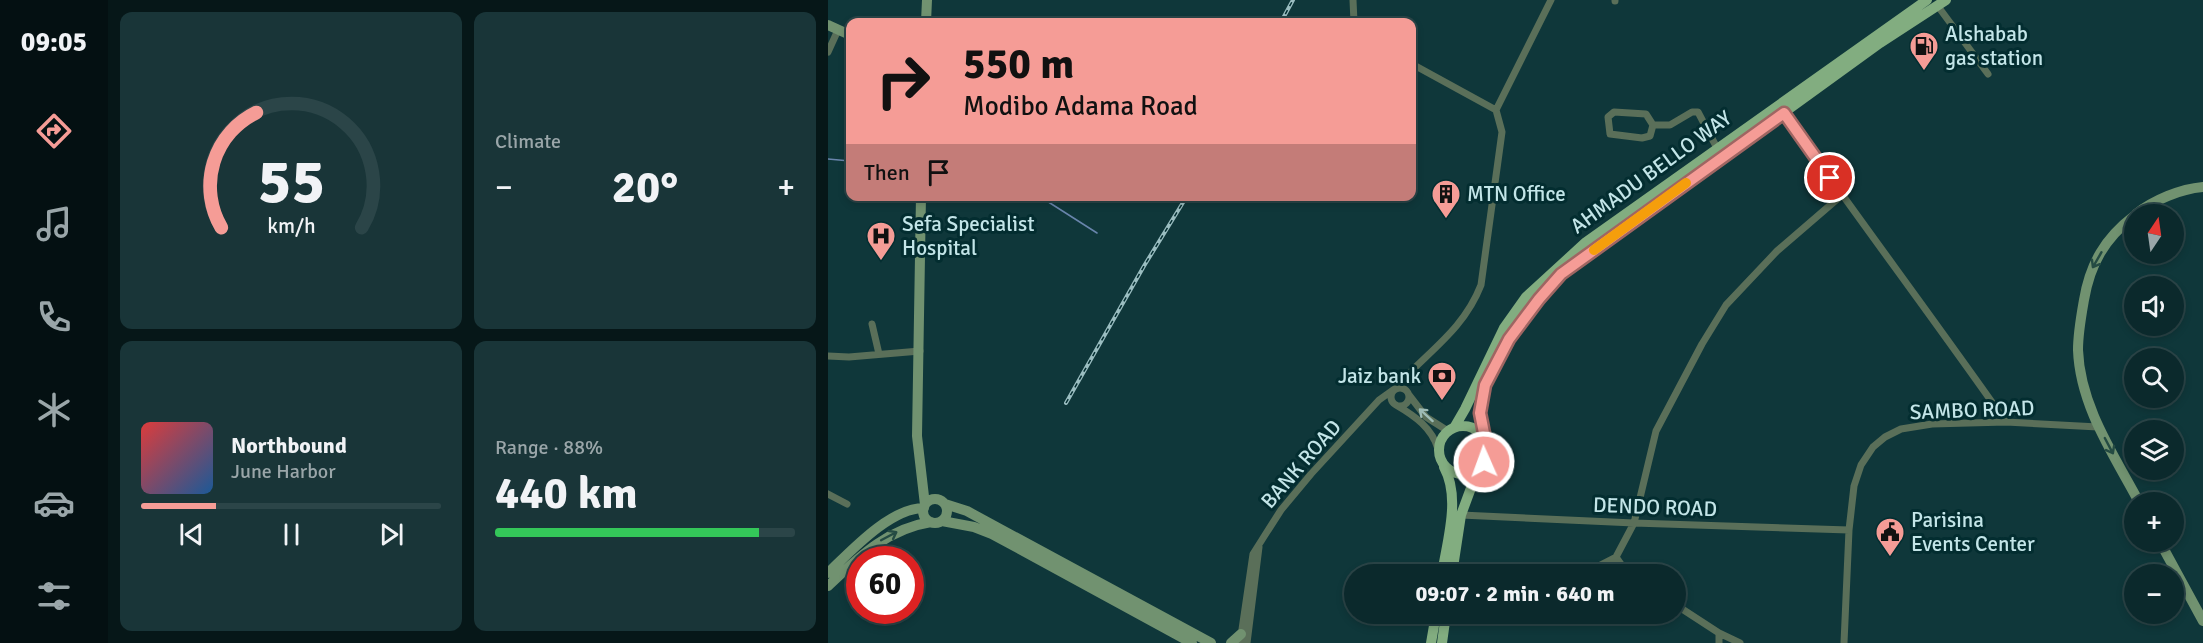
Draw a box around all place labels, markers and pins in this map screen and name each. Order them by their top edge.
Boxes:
place label: Alshabab gas station [1945,21,2043,71]
fuel station icon: Alshabab gas station [1908,30,1940,72]
pin [1804,152,1855,203]
building icon: MTN Office [1430,178,1462,220]
place label: MTN Office [1467,181,1566,207]
place label: Sefa Specialist Hospital [902,211,1035,261]
hospital icon: Sefa Specialist Hospital [865,220,897,262]
bank icon: Jaiz bank [1426,360,1458,402]
place label: Jaiz bank [1338,363,1421,389]
place label: Parisina Events Center [1911,507,2035,557]
public building icon: Parisina Events Center [1874,516,1906,558]

